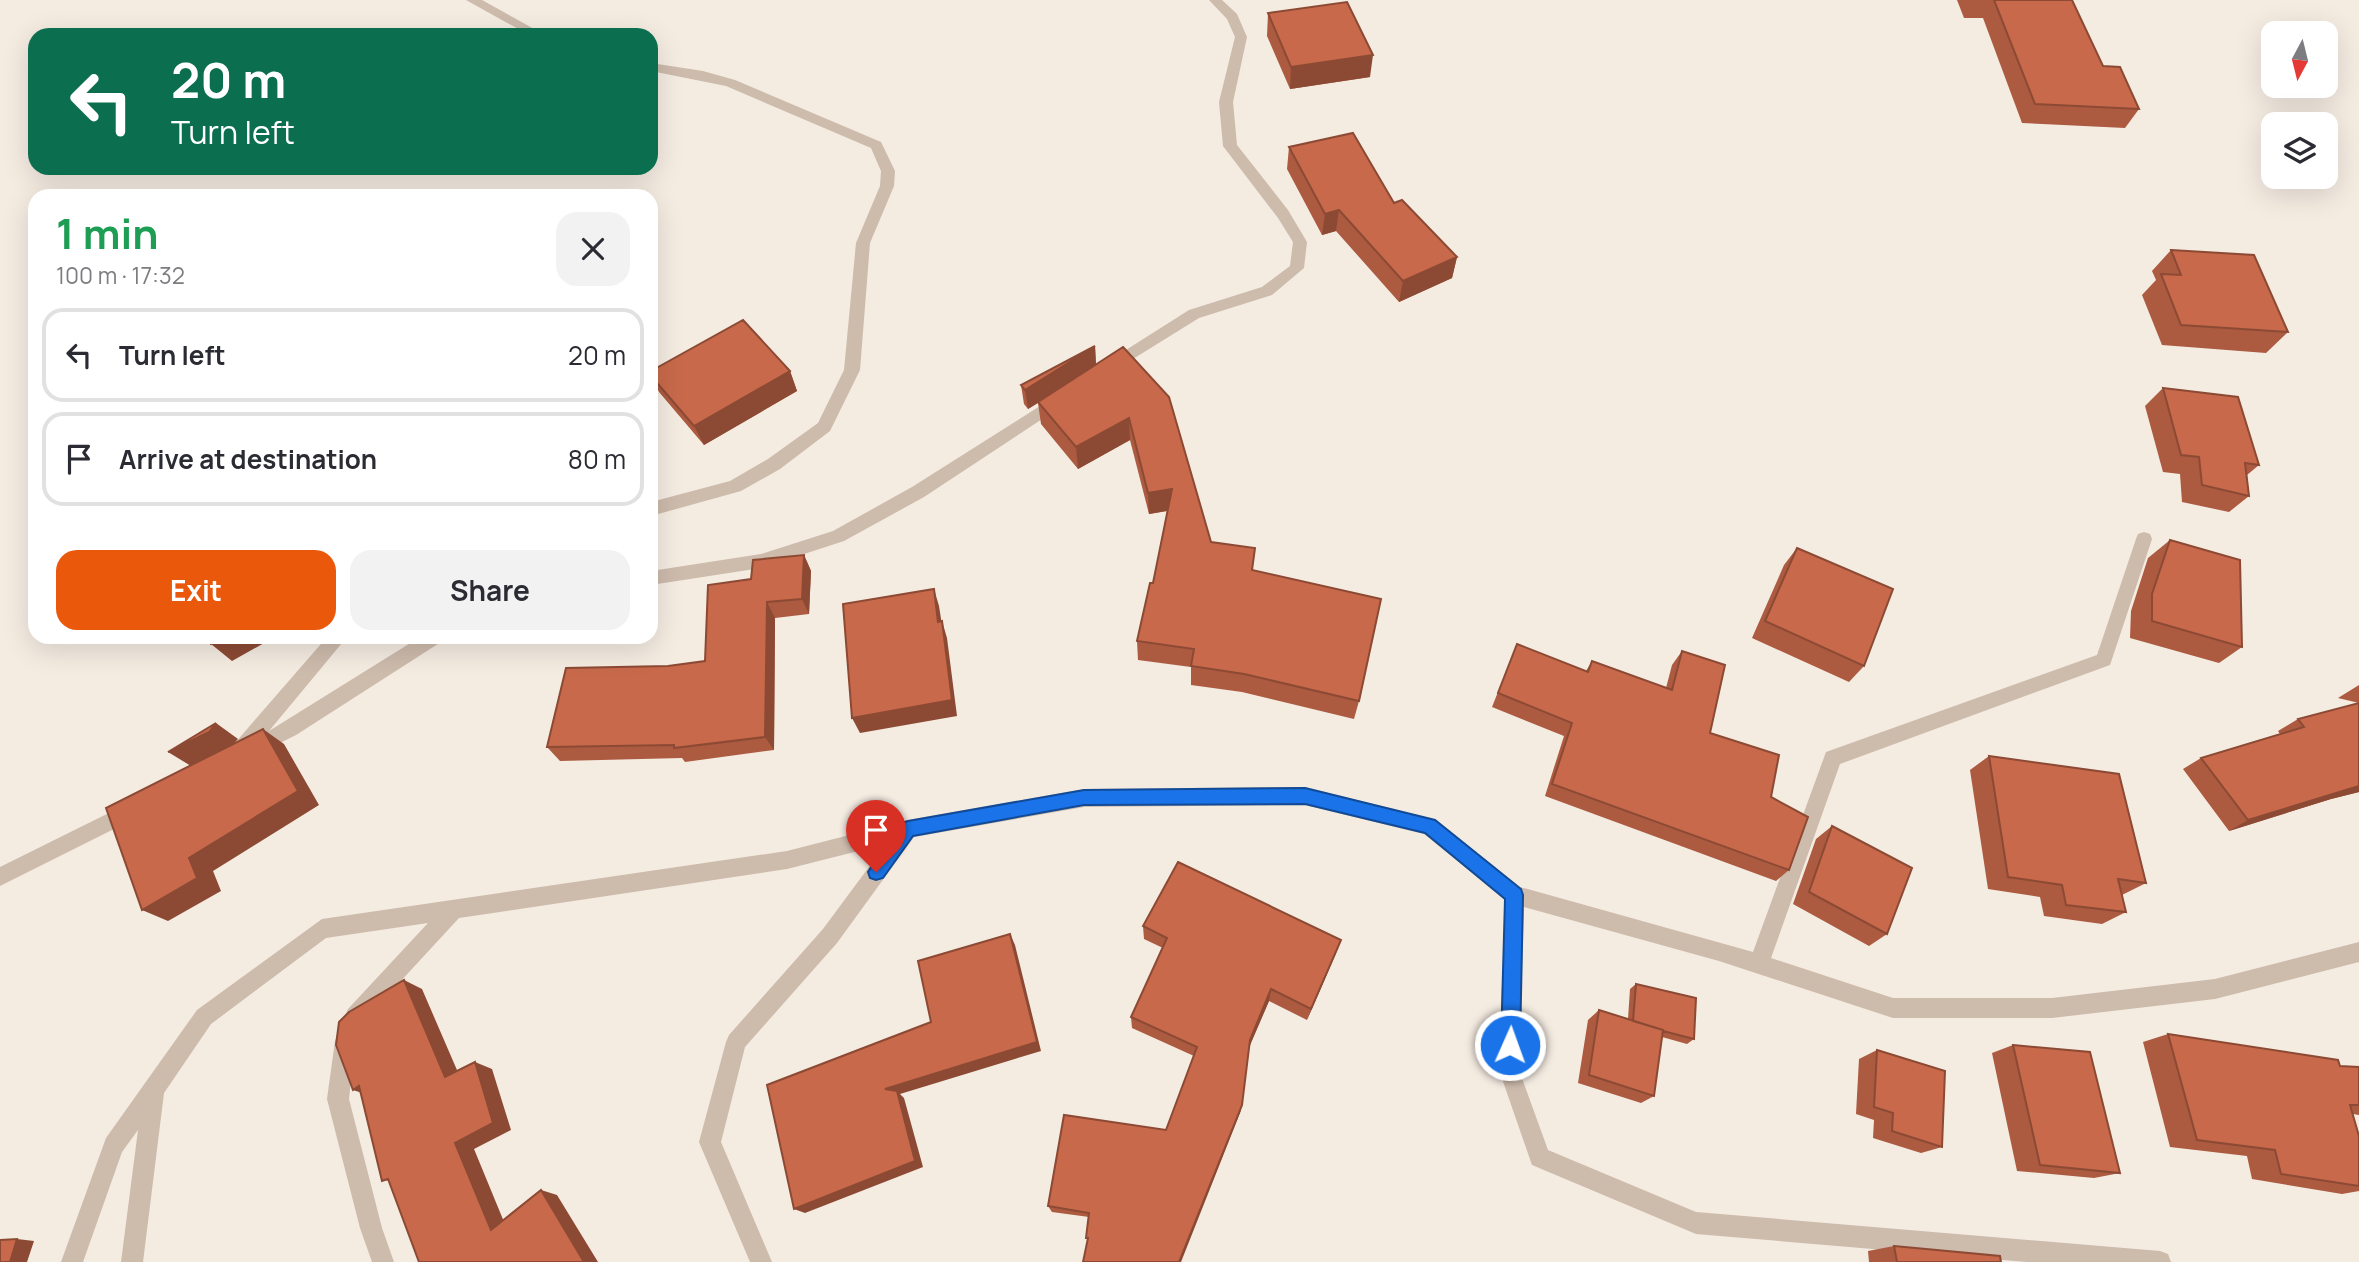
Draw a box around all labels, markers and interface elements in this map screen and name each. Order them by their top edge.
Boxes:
north arrow [2261,21,2338,98]
map controls [2261,21,2338,189]
text: 20 m [171,46,286,113]
icon: left [56,56,147,147]
text: Turn left [171,110,295,154]
button: layers [2261,112,2338,189]
text: 1 min [56,204,159,262]
button: close [556,212,630,286]
text: 100 m · 17:32 [56,259,185,291]
icon: left [60,336,98,374]
text: Turn left [119,337,226,373]
text: 20 m [568,337,626,373]
icon: arrive [60,440,98,478]
text: Arrive at destination [119,441,377,477]
text: 80 m [568,441,626,477]
button: Exit [56,550,336,630]
button: Share [350,550,630,630]
pin [846,800,906,872]
icon: arrive [857,811,895,849]
position arrow [1473,1008,1547,1082]

